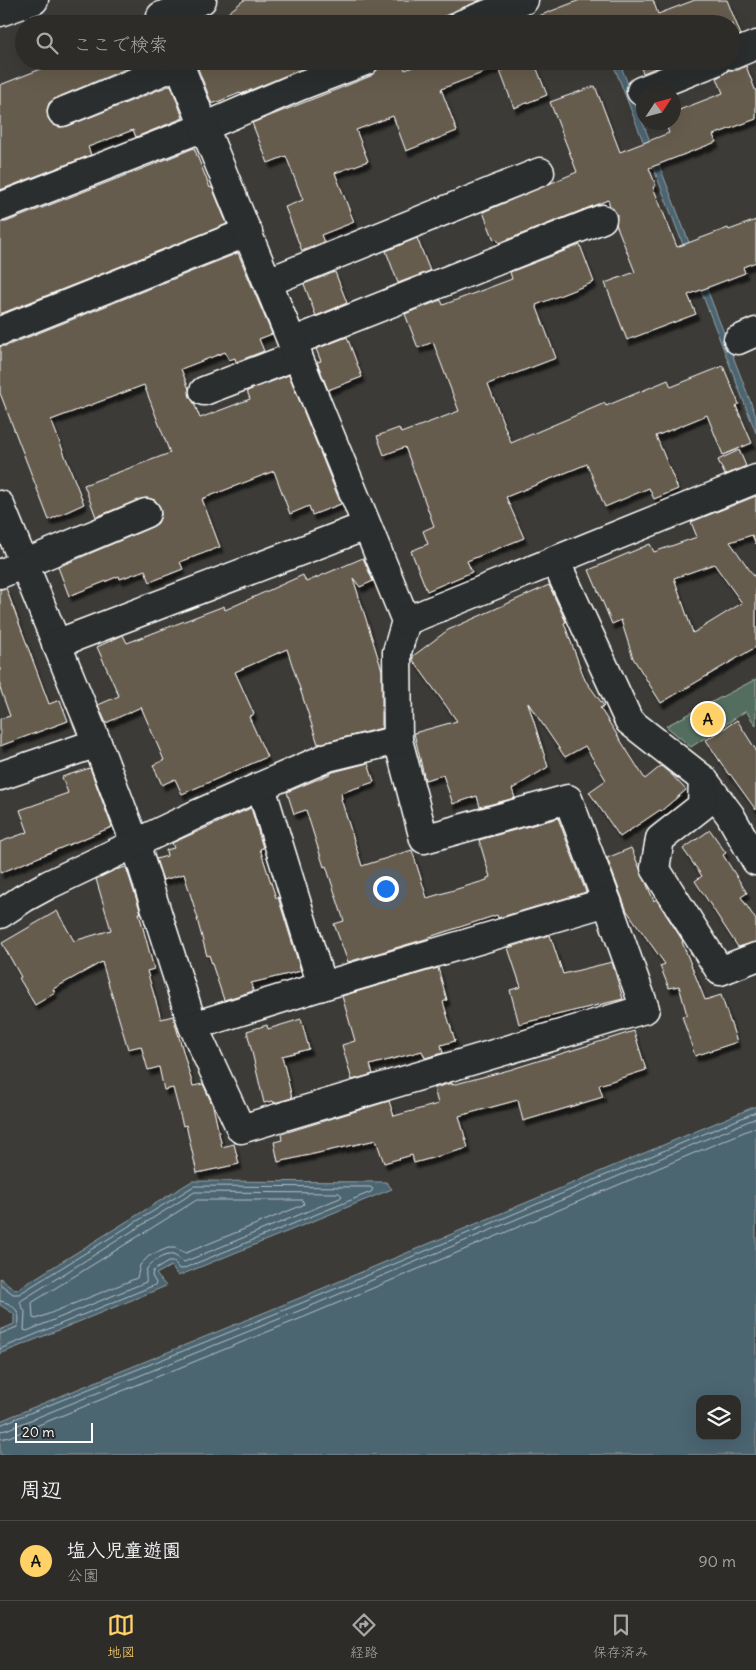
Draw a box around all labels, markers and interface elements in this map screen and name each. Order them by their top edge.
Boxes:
search box [15,15,741,70]
icon: search [33,29,61,57]
text: ここで検索 [73,32,168,56]
north arrow [636,85,681,130]
pin: A [692,700,724,738]
your location [373,876,399,902]
map controls [696,1395,741,1440]
button: layers [696,1395,741,1440]
scale bar [15,1420,92,1443]
text: 20 m [22,1423,55,1441]
text: 周辺 [20,1476,62,1503]
text: 塩入児童遊園 [67,1538,181,1562]
text: A [31,1551,41,1571]
text: 90 m [698,1551,736,1571]
text: 公園 [67,1565,99,1585]
tab: 地図 [107,1611,135,1661]
tab: 経路 [350,1611,378,1661]
tab: 保存済み [593,1611,649,1661]

